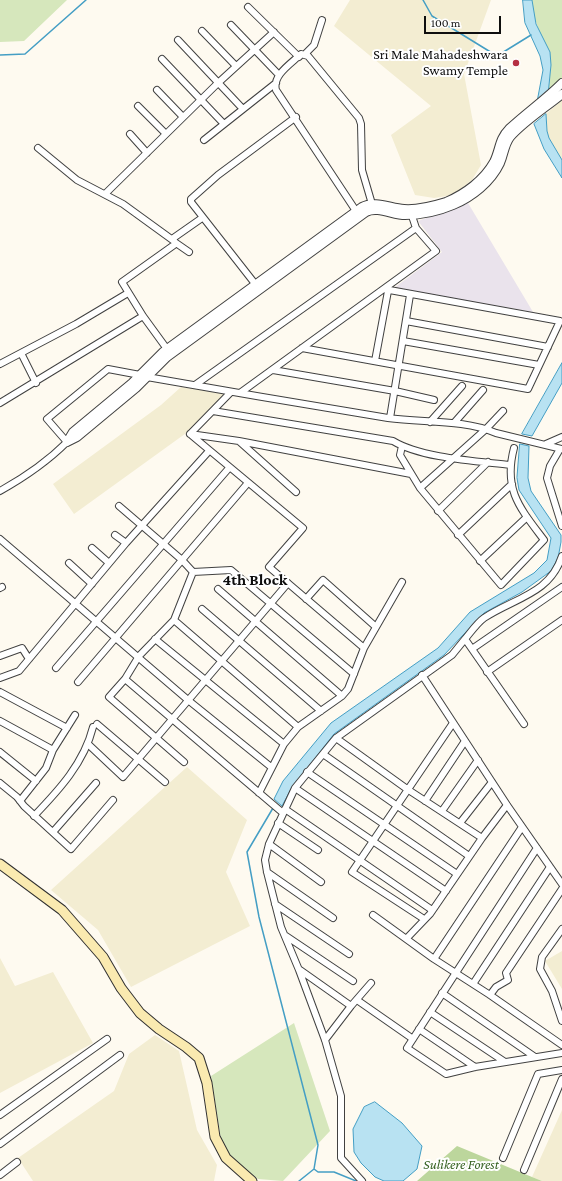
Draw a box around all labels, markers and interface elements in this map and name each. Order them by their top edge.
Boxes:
scale bar [426,8,503,34]
text: 100 m [431,16,460,30]
place label: Sri Male Mahadeshwara Swamy Temple [373,47,508,80]
marker: Sri Male Mahadeshwara Swamy Temple [511,58,521,68]
district label: 4th Block [223,570,287,590]
park label: Sulikere Forest [423,1157,499,1173]

